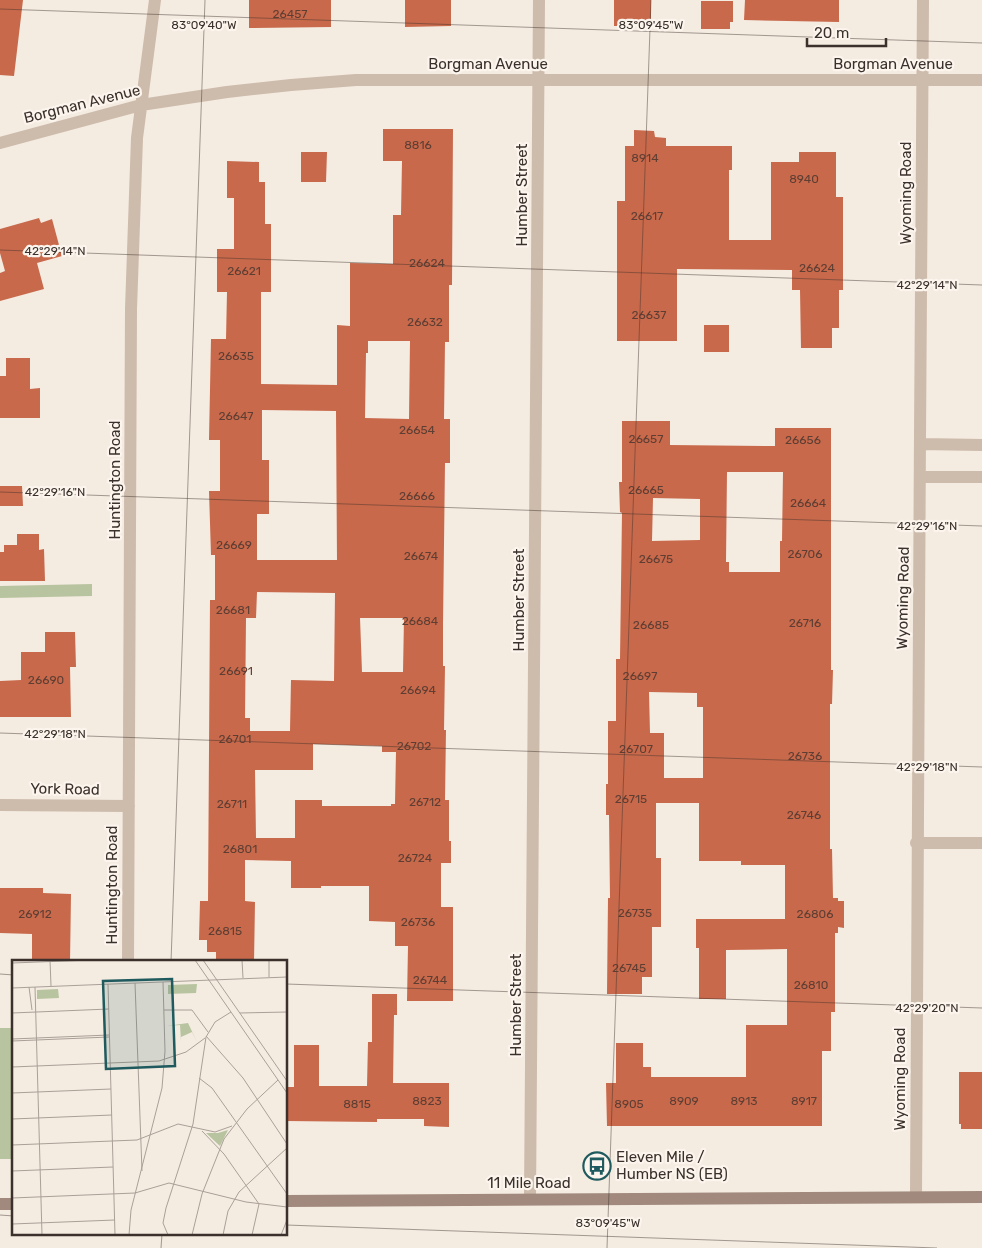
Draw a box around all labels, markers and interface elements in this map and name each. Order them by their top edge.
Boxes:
house number: 26457 [272,7,308,21]
scale bar [807,15,886,47]
text: 83°09'40"W [171,18,237,32]
text: 83°09'45"W [619,18,684,32]
text: 20 m [814,24,849,42]
street label: Borgman Avenue [428,55,548,73]
street label: Borgman Avenue [833,55,953,73]
street label: Borgman Avenue [22,81,142,127]
house number: 8816 [404,138,432,152]
street label: Wyoming Road [897,142,915,244]
street label: Humber Street [513,143,531,246]
house number: 8914 [631,151,659,165]
house number: 8940 [789,172,819,186]
house number: 26617 [631,209,663,223]
text: 42°29'14"N [24,244,86,258]
house number: 26624 [409,256,445,270]
house number: 26624 [799,261,835,275]
house number: 26621 [227,264,261,278]
text: 42°29'14"N [896,278,958,292]
house number: 26637 [632,308,666,322]
house number: 26632 [407,315,443,329]
house number: 26635 [218,349,254,363]
house number: 26647 [219,409,253,423]
street label: Huntington Road [106,420,124,540]
house number: 26654 [399,423,436,437]
house number: 26657 [629,432,663,446]
house number: 26656 [785,433,821,447]
house number: 26665 [628,483,664,497]
text: 42°29'16"N [25,485,85,499]
house number: 26666 [399,489,435,503]
house number: 26664 [790,496,827,510]
text: 42°29'16"N [897,519,957,533]
house number: 26669 [216,538,252,552]
street label: Wyoming Road [893,546,913,650]
house number: 26706 [788,547,822,561]
street label: Humber Street [510,548,528,651]
house number: 26674 [404,549,439,563]
house number: 26675 [639,552,673,566]
house number: 26681 [216,603,250,617]
house number: 26684 [402,614,439,628]
house number: 26716 [789,616,821,630]
house number: 26685 [633,618,669,632]
house number: 26691 [219,664,253,678]
house number: 26697 [623,669,657,683]
house number: 26690 [28,673,64,687]
house number: 26694 [400,683,436,697]
text: 42°29'18"N [24,727,86,741]
house number: 26701 [219,732,251,746]
house number: 26702 [397,739,431,753]
house number: 26707 [619,742,653,756]
house number: 26736 [788,749,822,763]
text: 42°29'18"N [896,760,958,774]
street label: York Road [30,779,100,799]
house number: 26715 [615,792,647,806]
house number: 26712 [409,795,441,809]
house number: 26711 [217,797,247,811]
house number: 26746 [787,808,821,822]
street label: Huntington Road [103,825,121,945]
house number: 26801 [223,842,257,856]
house number: 26724 [398,851,433,865]
house number: 26735 [618,906,652,920]
house number: 26912 [18,907,52,921]
house number: 26806 [797,907,833,921]
house number: 26736 [401,915,435,929]
house number: 26815 [208,924,242,938]
street label: Humber Street [507,953,525,1056]
inset map [12,960,288,1236]
house number: 26745 [612,961,646,975]
house number: 26744 [413,973,448,987]
house number: 26810 [794,978,828,992]
text: 42°29'20"N [895,1001,959,1015]
street label: Wyoming Road [891,1028,909,1130]
house number: 8823 [412,1094,442,1108]
house number: 8909 [669,1094,699,1108]
house number: 8913 [730,1094,758,1108]
house number: 8917 [791,1094,817,1108]
house number: 8815 [343,1097,371,1111]
house number: 8905 [614,1097,644,1111]
place label: Eleven Mile / Humber NS (EB) [616,1148,728,1183]
bus stop icon: Eleven Mile / Humber NS (EB) [582,1151,612,1181]
street label: 11 Mile Road [487,1174,571,1192]
text: 83°09'45"W [576,1216,641,1230]

